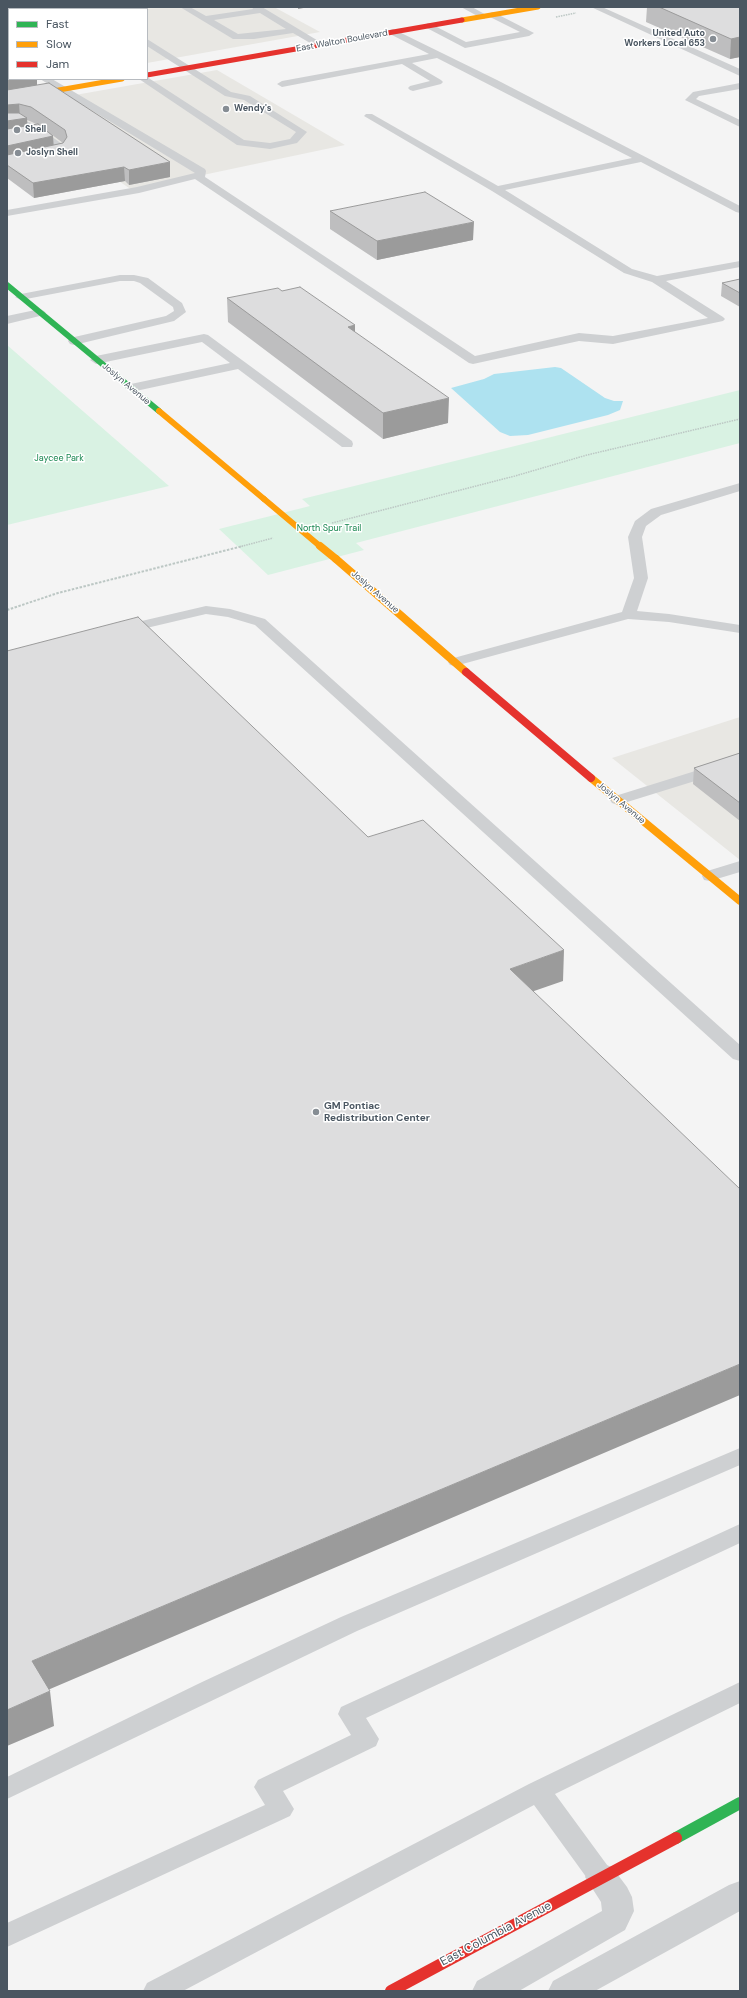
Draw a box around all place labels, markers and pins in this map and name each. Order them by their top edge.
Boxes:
place label: United Auto Workers Local 653 [624,29,705,50]
marker: United Auto Workers Local 653 [708,34,718,44]
marker: Wendy's [221,104,231,114]
place label: Wendy's [234,104,272,114]
marker: Shell [12,125,22,135]
place label: Shell [25,125,46,135]
marker: Joslyn Shell [13,148,23,158]
place label: Joslyn Shell [26,148,78,158]
place label: GM Pontiac Redistribution Center [324,1100,430,1124]
marker: GM Pontiac Redistribution Center [311,1107,321,1117]

